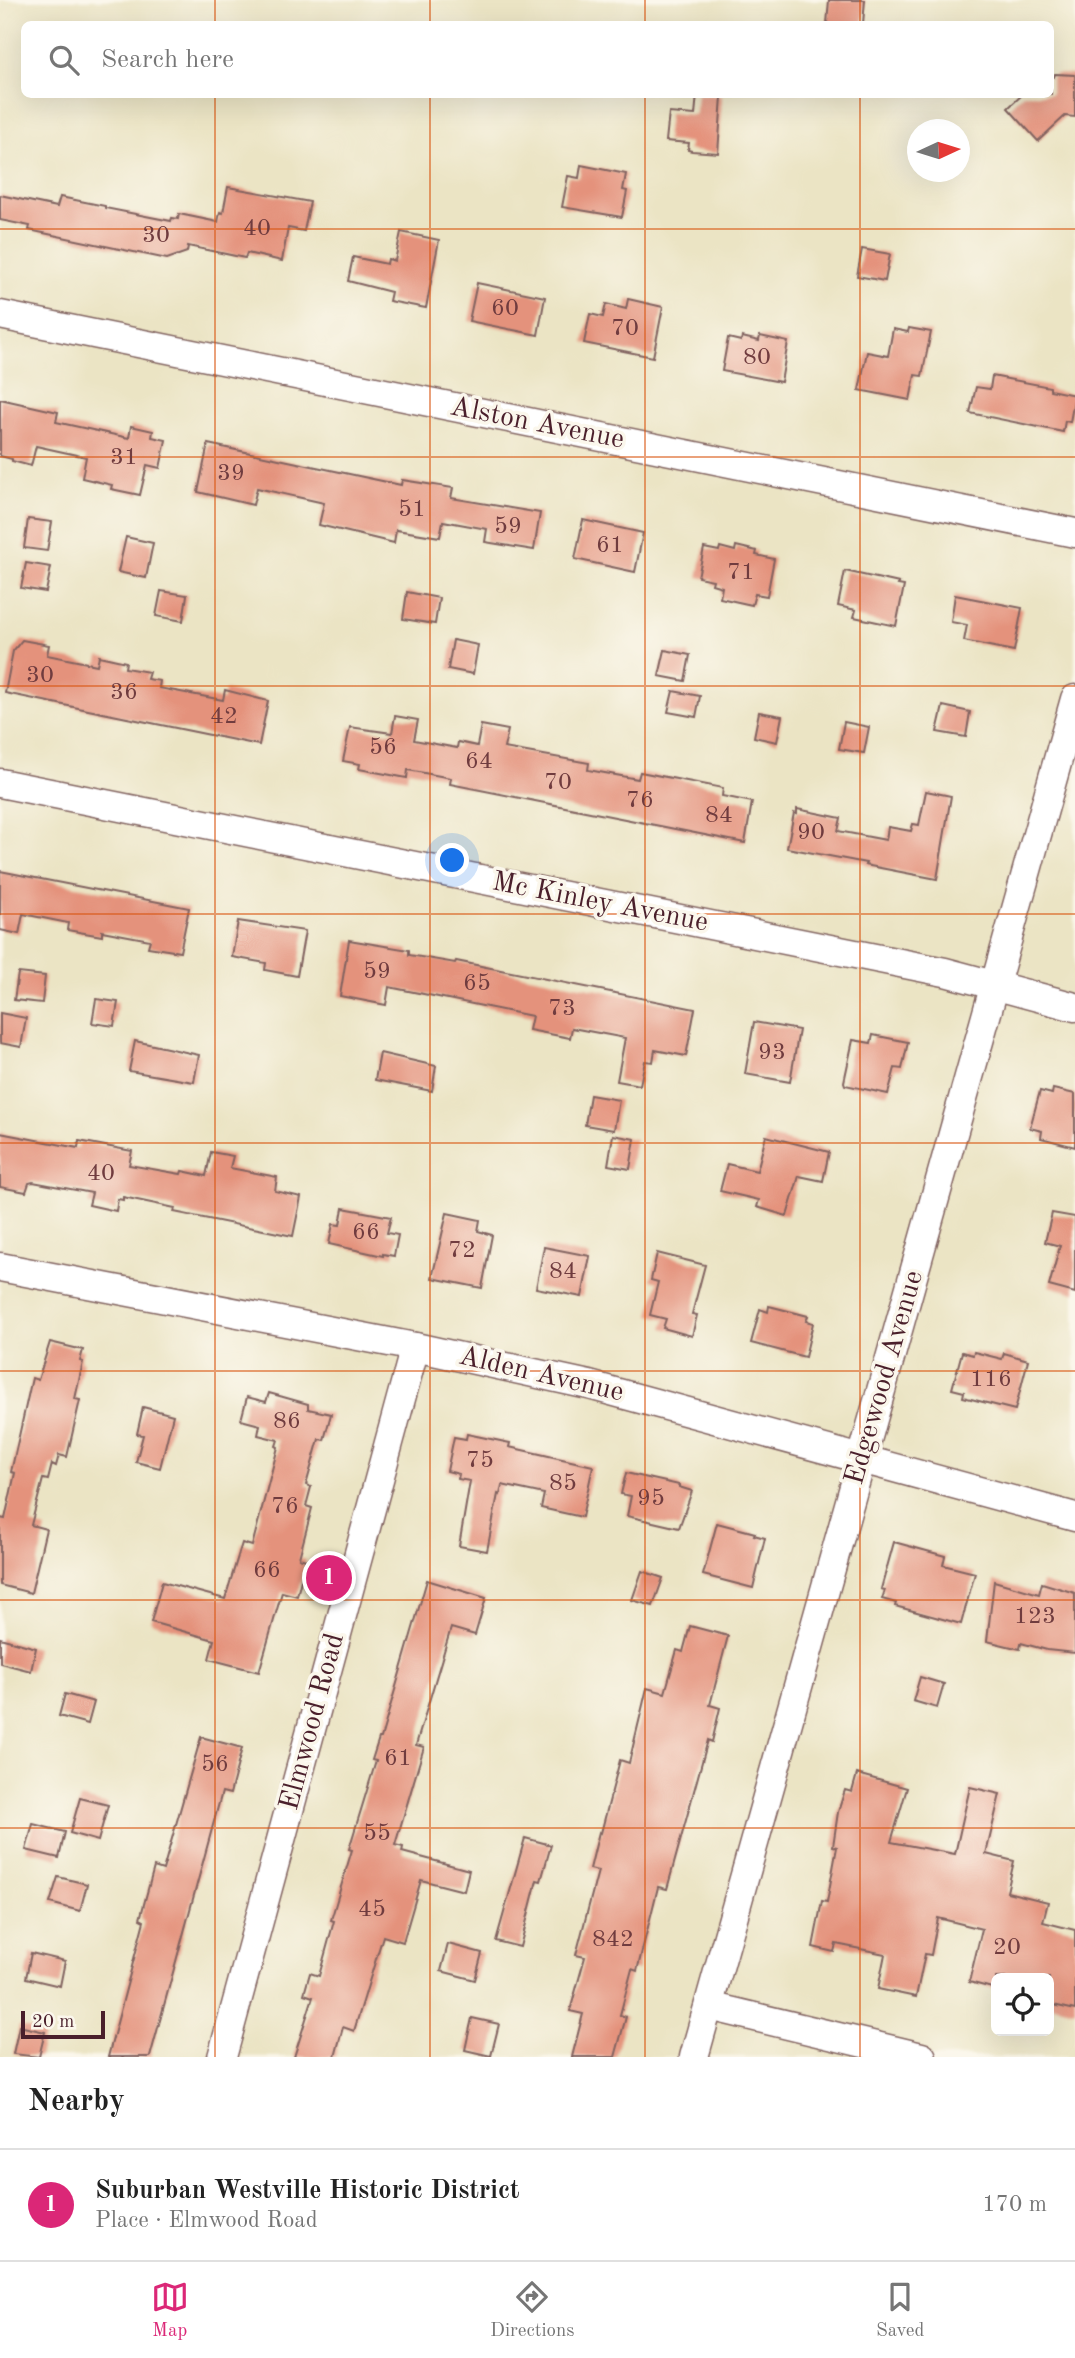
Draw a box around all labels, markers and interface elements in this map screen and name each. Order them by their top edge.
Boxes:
search box [21,21,1054,98]
icon: search [45,41,83,79]
text: Search here [101,47,234,73]
north arrow [907,119,970,182]
house number: 40 [243,217,271,241]
house number: 30 [142,224,170,248]
house number: 60 [491,297,519,321]
house number: 70 [611,317,639,341]
house number: 80 [743,346,771,370]
street label: Alston Avenue [448,393,626,455]
house number: 31 [110,446,138,470]
house number: 39 [217,462,245,486]
house number: 51 [398,498,426,522]
house number: 59 [494,515,522,539]
house number: 61 [596,534,624,558]
house number: 71 [727,561,755,585]
house number: 30 [26,664,54,688]
house number: 36 [110,681,138,705]
house number: 42 [210,705,238,729]
house number: 56 [369,736,397,760]
house number: 64 [465,750,493,774]
house number: 70 [544,771,572,795]
house number: 76 [626,789,654,813]
house number: 84 [705,804,733,828]
house number: 90 [797,821,825,845]
your location [435,843,469,877]
street label: Mc Kinley Avenue [490,868,710,938]
house number: 59 [363,960,391,984]
house number: 65 [463,972,491,996]
house number: 73 [548,997,576,1021]
house number: 93 [758,1041,786,1065]
house number: 40 [87,1162,115,1186]
house number: 66 [352,1221,380,1245]
house number: 72 [448,1239,476,1263]
house number: 84 [549,1260,577,1284]
street label: Edgewood Avenue [841,1268,929,1488]
street label: Alden Avenue [456,1342,626,1408]
house number: 116 [970,1368,1012,1392]
house number: 86 [273,1410,301,1434]
house number: 75 [466,1449,494,1473]
house number: 85 [549,1472,577,1496]
house number: 95 [637,1487,665,1511]
house number: 76 [271,1495,299,1519]
pin: 1 [306,1552,352,1604]
house number: 66 [253,1559,281,1583]
house number: 123 [1014,1605,1056,1629]
street label: Elmwood Road [276,1630,350,1814]
house number: 61 [384,1747,412,1771]
house number: 56 [201,1753,229,1777]
house number: 55 [363,1822,391,1846]
house number: 45 [358,1898,386,1922]
house number: 842 [592,1928,634,1952]
house number: 20 [993,1936,1021,1960]
map controls [991,1973,1054,2036]
button: locate [991,1973,1054,2036]
scale bar [21,2008,105,2040]
text: 20 m [32,2013,74,2032]
text: Nearby [28,2087,125,2117]
text: Suburban Westville Historic District [95,2178,520,2204]
text: 1 [44,2193,58,2216]
text: 170 m [982,2193,1047,2216]
text: Place · Elmwood Road [95,2209,318,2232]
tab: Map [151,2278,189,2343]
tab: Directions [490,2278,575,2343]
tab: Saved [876,2278,924,2343]

